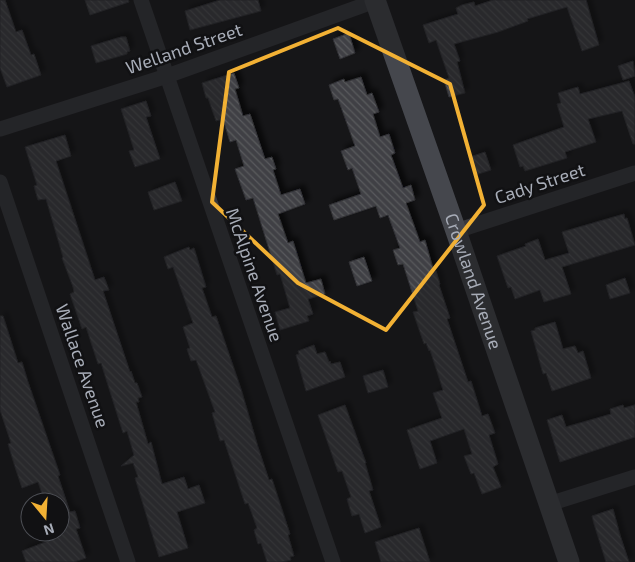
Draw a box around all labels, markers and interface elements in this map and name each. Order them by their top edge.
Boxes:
street label: Welland Street [123,18,245,78]
street label: Cady Street [492,158,588,208]
street label: McAlpine Avenue [222,205,288,344]
street label: Crowland Avenue [441,210,508,352]
street label: Wallace Avenue [51,301,114,430]
north arrow [20,492,70,542]
text: N [42,520,57,539]

